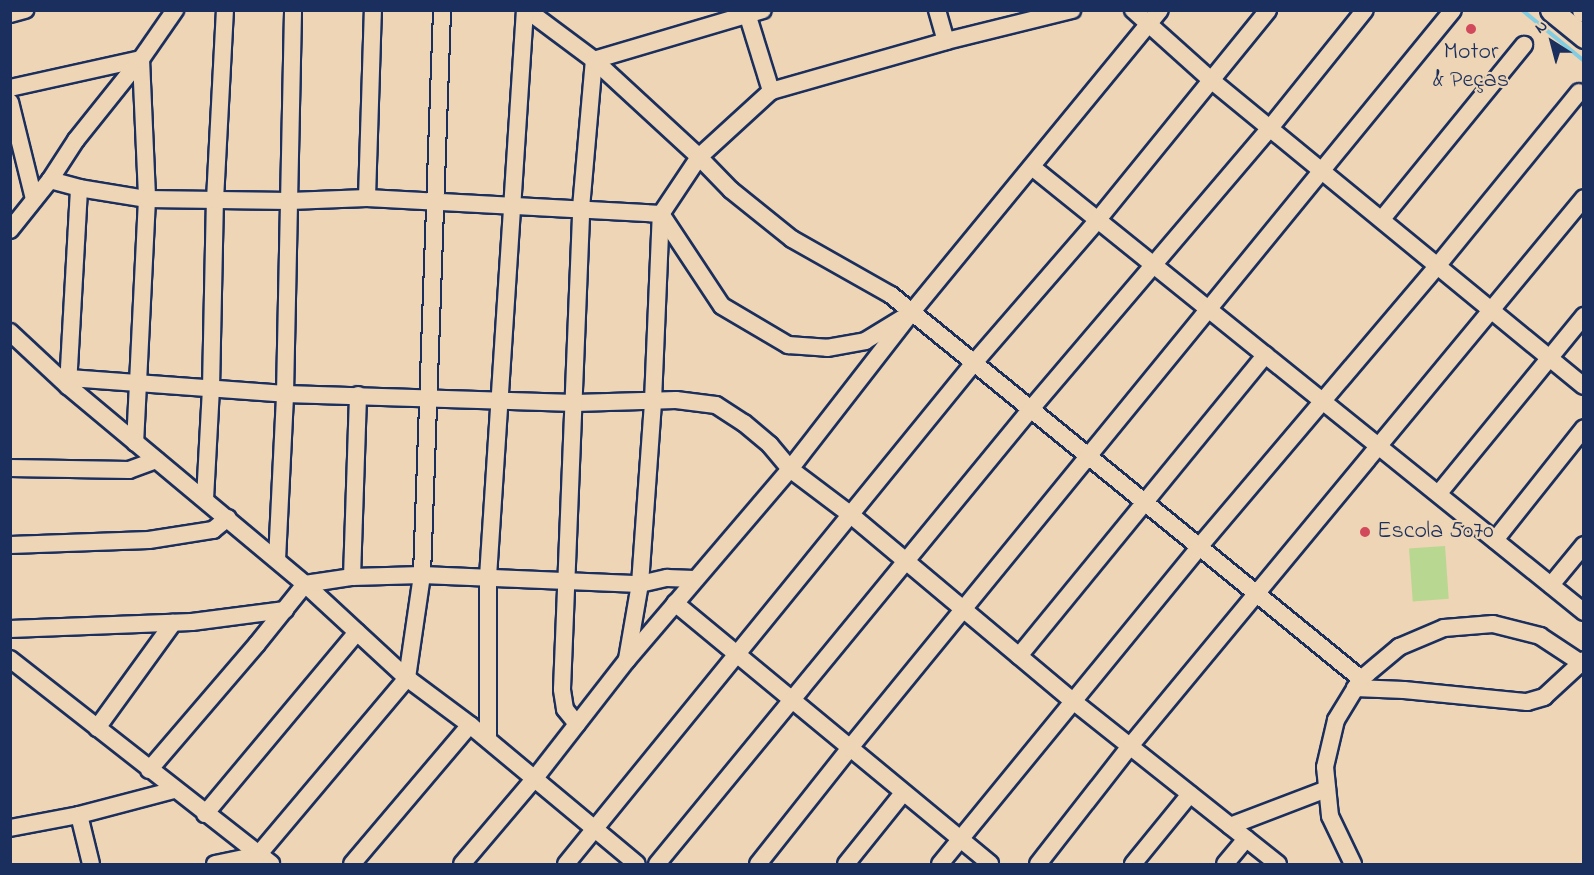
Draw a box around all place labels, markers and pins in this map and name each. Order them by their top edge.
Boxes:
marker: Motor & Peças [1464,22,1478,36]
place label: Motor & Peças [1433,39,1509,95]
place label: Escola 5070 [1377,518,1494,546]
marker: Escola 5070 [1358,525,1372,539]

